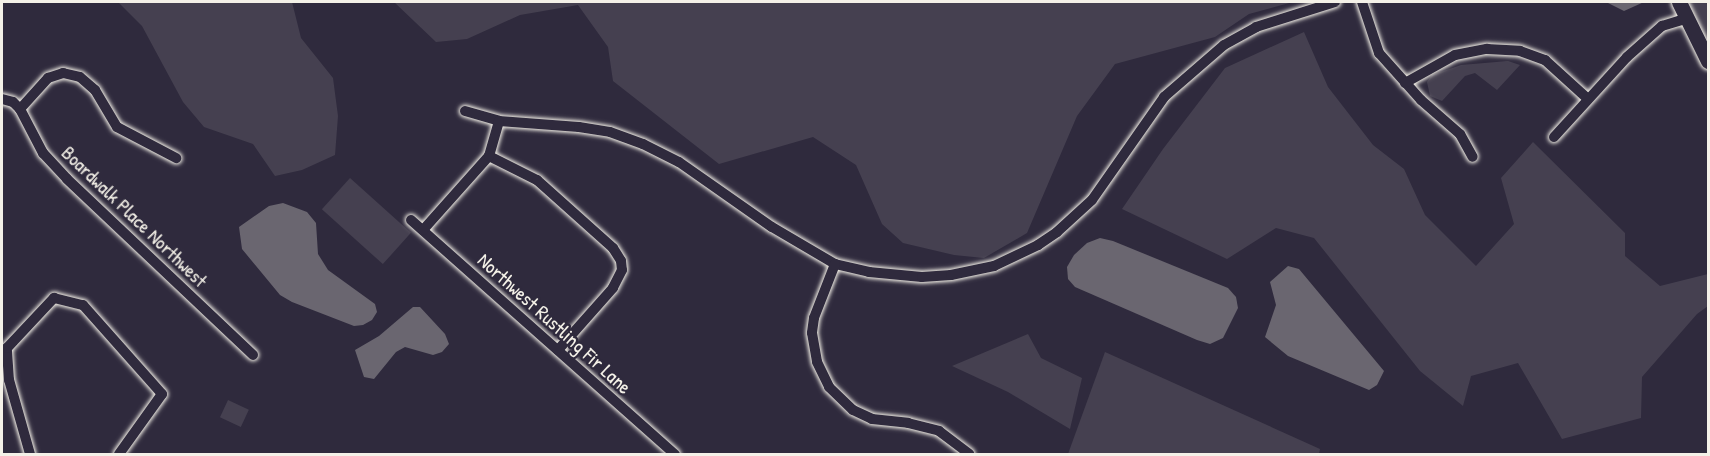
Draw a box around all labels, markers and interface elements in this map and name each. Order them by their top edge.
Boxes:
street label: Boardwalk Place Northwest [57,140,213,292]
street label: Northwest Rustling Fir Lane [473,248,637,398]

